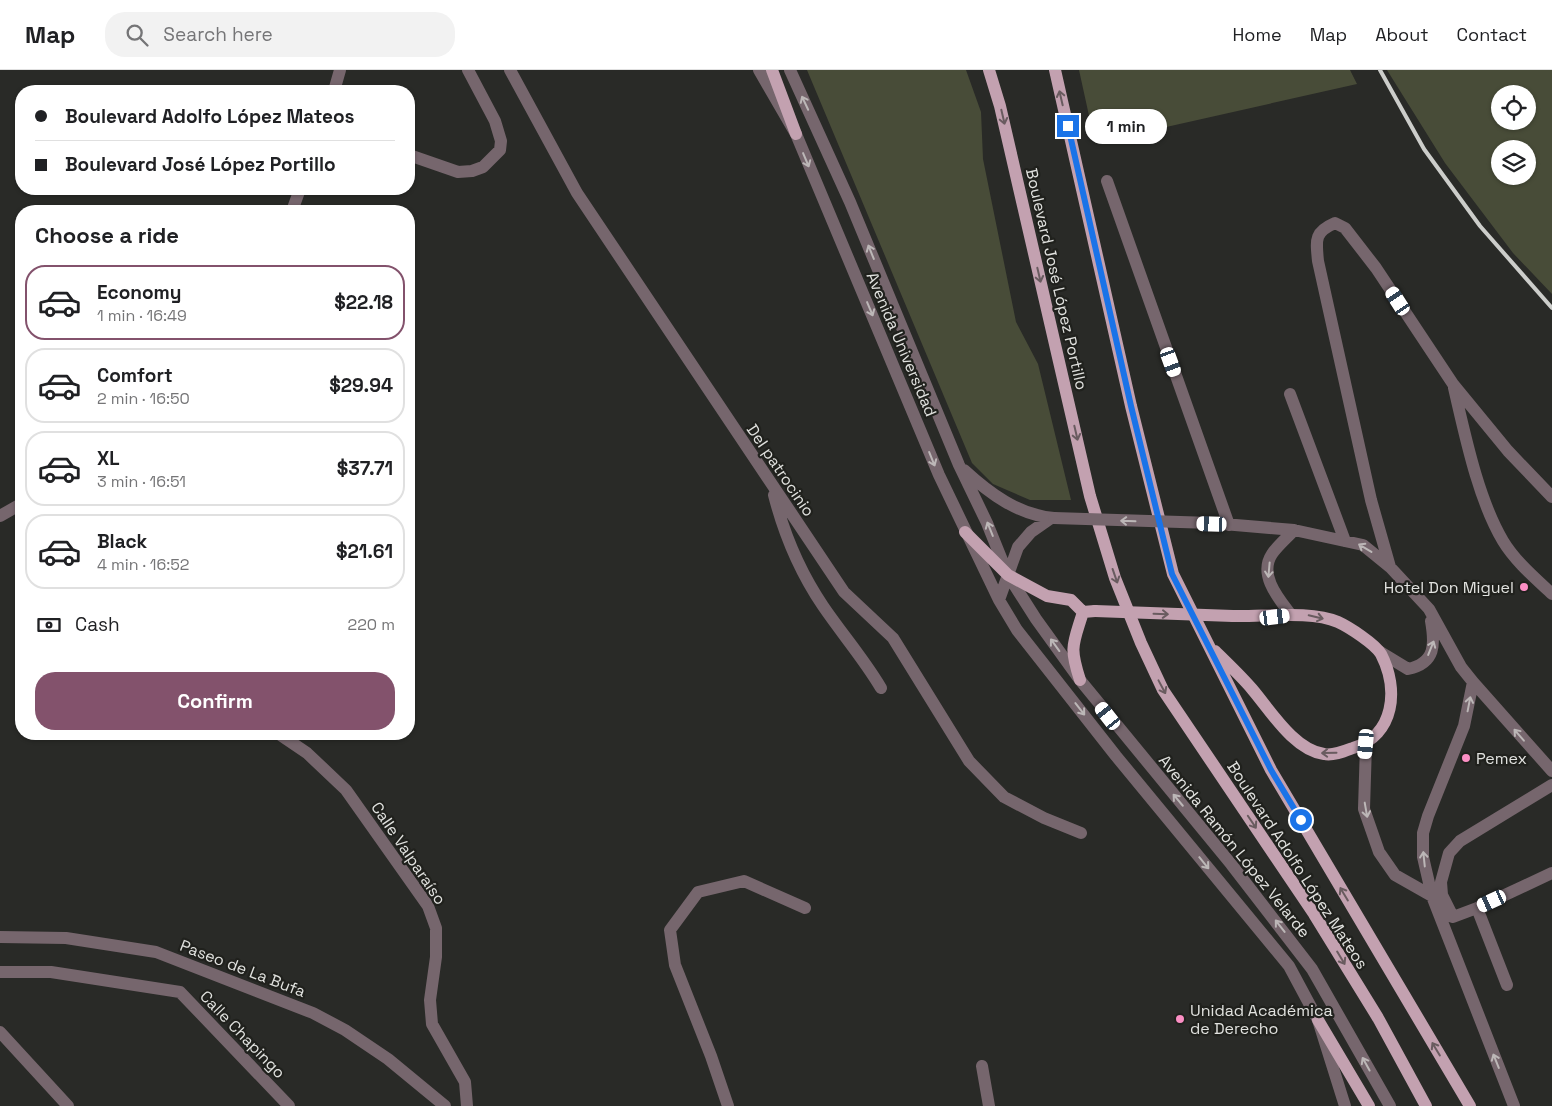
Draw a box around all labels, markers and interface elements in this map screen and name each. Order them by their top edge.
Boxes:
search box [105,12,455,57]
text: Map [25,19,75,50]
icon: search [123,21,151,49]
text: Search here [163,22,273,47]
text: Home [1233,23,1282,46]
text: Map [1310,23,1347,46]
text: About [1375,23,1429,46]
text: Contact [1457,23,1527,46]
map controls [1491,85,1536,185]
button: locate [1491,85,1536,130]
one-way arrow [1056,90,1065,106]
one-way arrow [800,96,809,111]
text: Boulevard Adolfo López Mateos [65,104,355,129]
one-way arrow [999,108,1008,124]
callout: 1 min [1086,108,1168,144]
route end [1057,115,1079,137]
text: 1 min [1106,116,1146,137]
button: layers [1491,140,1536,185]
text: Boulevard José López Portillo [65,152,336,177]
one-way arrow [801,152,811,167]
street label: Boulevard José López Portillo [1021,166,1092,392]
text: Choose a ride [35,221,179,249]
one-way arrow [865,244,874,259]
one-way arrow [1035,267,1044,283]
street label: Avenida Universidad [862,269,941,420]
icon: car [37,280,82,325]
text: Economy [97,280,181,305]
car [1383,284,1412,318]
text: $22.18 [334,290,393,315]
one-way arrow [866,301,876,316]
text: 1 min · 16:49 [97,305,187,326]
car [1158,345,1183,379]
icon: car [37,363,82,408]
text: Comfort [97,363,173,388]
text: $29.94 [329,373,393,398]
text: 2 min · 16:50 [97,388,190,409]
street label: Del patrocinio [742,420,819,521]
one-way arrow [1072,425,1081,441]
icon: car [37,446,82,491]
text: XL [97,446,120,471]
one-way arrow [928,451,938,466]
text: $37.71 [337,456,393,481]
text: 3 min · 16:51 [97,471,186,492]
one-way arrow [1121,516,1137,525]
car [1196,516,1227,532]
one-way arrow [984,522,993,537]
icon: car [37,529,82,574]
text: Black [97,529,147,554]
text: $21.61 [336,539,393,564]
one-way arrow [1358,543,1373,553]
text: 4 min · 16:52 [97,554,189,575]
one-way arrow [1265,561,1274,577]
one-way arrow [1111,568,1120,584]
place label: Hotel Don Miguel [1384,577,1514,598]
marker: Hotel Don Miguel [1518,581,1530,593]
car [1259,608,1290,626]
one-way arrow [1152,609,1169,619]
icon: cash [35,611,63,639]
text: Cash [75,612,120,637]
one-way arrow [1308,613,1324,622]
text: 220 m [348,614,395,635]
one-way arrow [1050,638,1060,652]
one-way arrow [1427,641,1437,656]
button: Confirm [35,672,395,730]
one-way arrow [1158,679,1167,694]
one-way arrow [1464,697,1474,713]
car [1092,700,1123,732]
one-way arrow [1074,703,1085,716]
car [1357,728,1374,760]
one-way arrow [1513,728,1525,741]
one-way arrow [1322,748,1338,758]
place label: Pemex [1476,748,1527,769]
street label: Avenida Ramón López Velarde [1154,751,1315,942]
marker: Pemex [1460,752,1472,764]
street label: Boulevard Adolfo López Mateos [1222,757,1373,973]
one-way arrow [1172,794,1183,807]
street label: Calle Valparaíso [366,798,451,909]
one-way arrow [1361,801,1371,817]
route start [1290,809,1312,831]
one-way arrow [1247,815,1257,829]
one-way arrow [1419,851,1429,867]
one-way arrow [1199,856,1210,869]
one-way arrow [1339,887,1349,901]
car [1475,888,1508,914]
one-way arrow [1274,920,1285,933]
street label: Paseo de La Bufa [177,935,309,1002]
one-way arrow [1337,951,1347,965]
street label: Calle Chapingo [195,986,290,1083]
place label: Unidad Académica de Derecho [1190,1000,1333,1039]
marker: Unidad Académica de Derecho [1174,1013,1186,1025]
one-way arrow [1431,1041,1441,1056]
one-way arrow [1491,1054,1500,1069]
one-way arrow [1361,1056,1371,1071]

